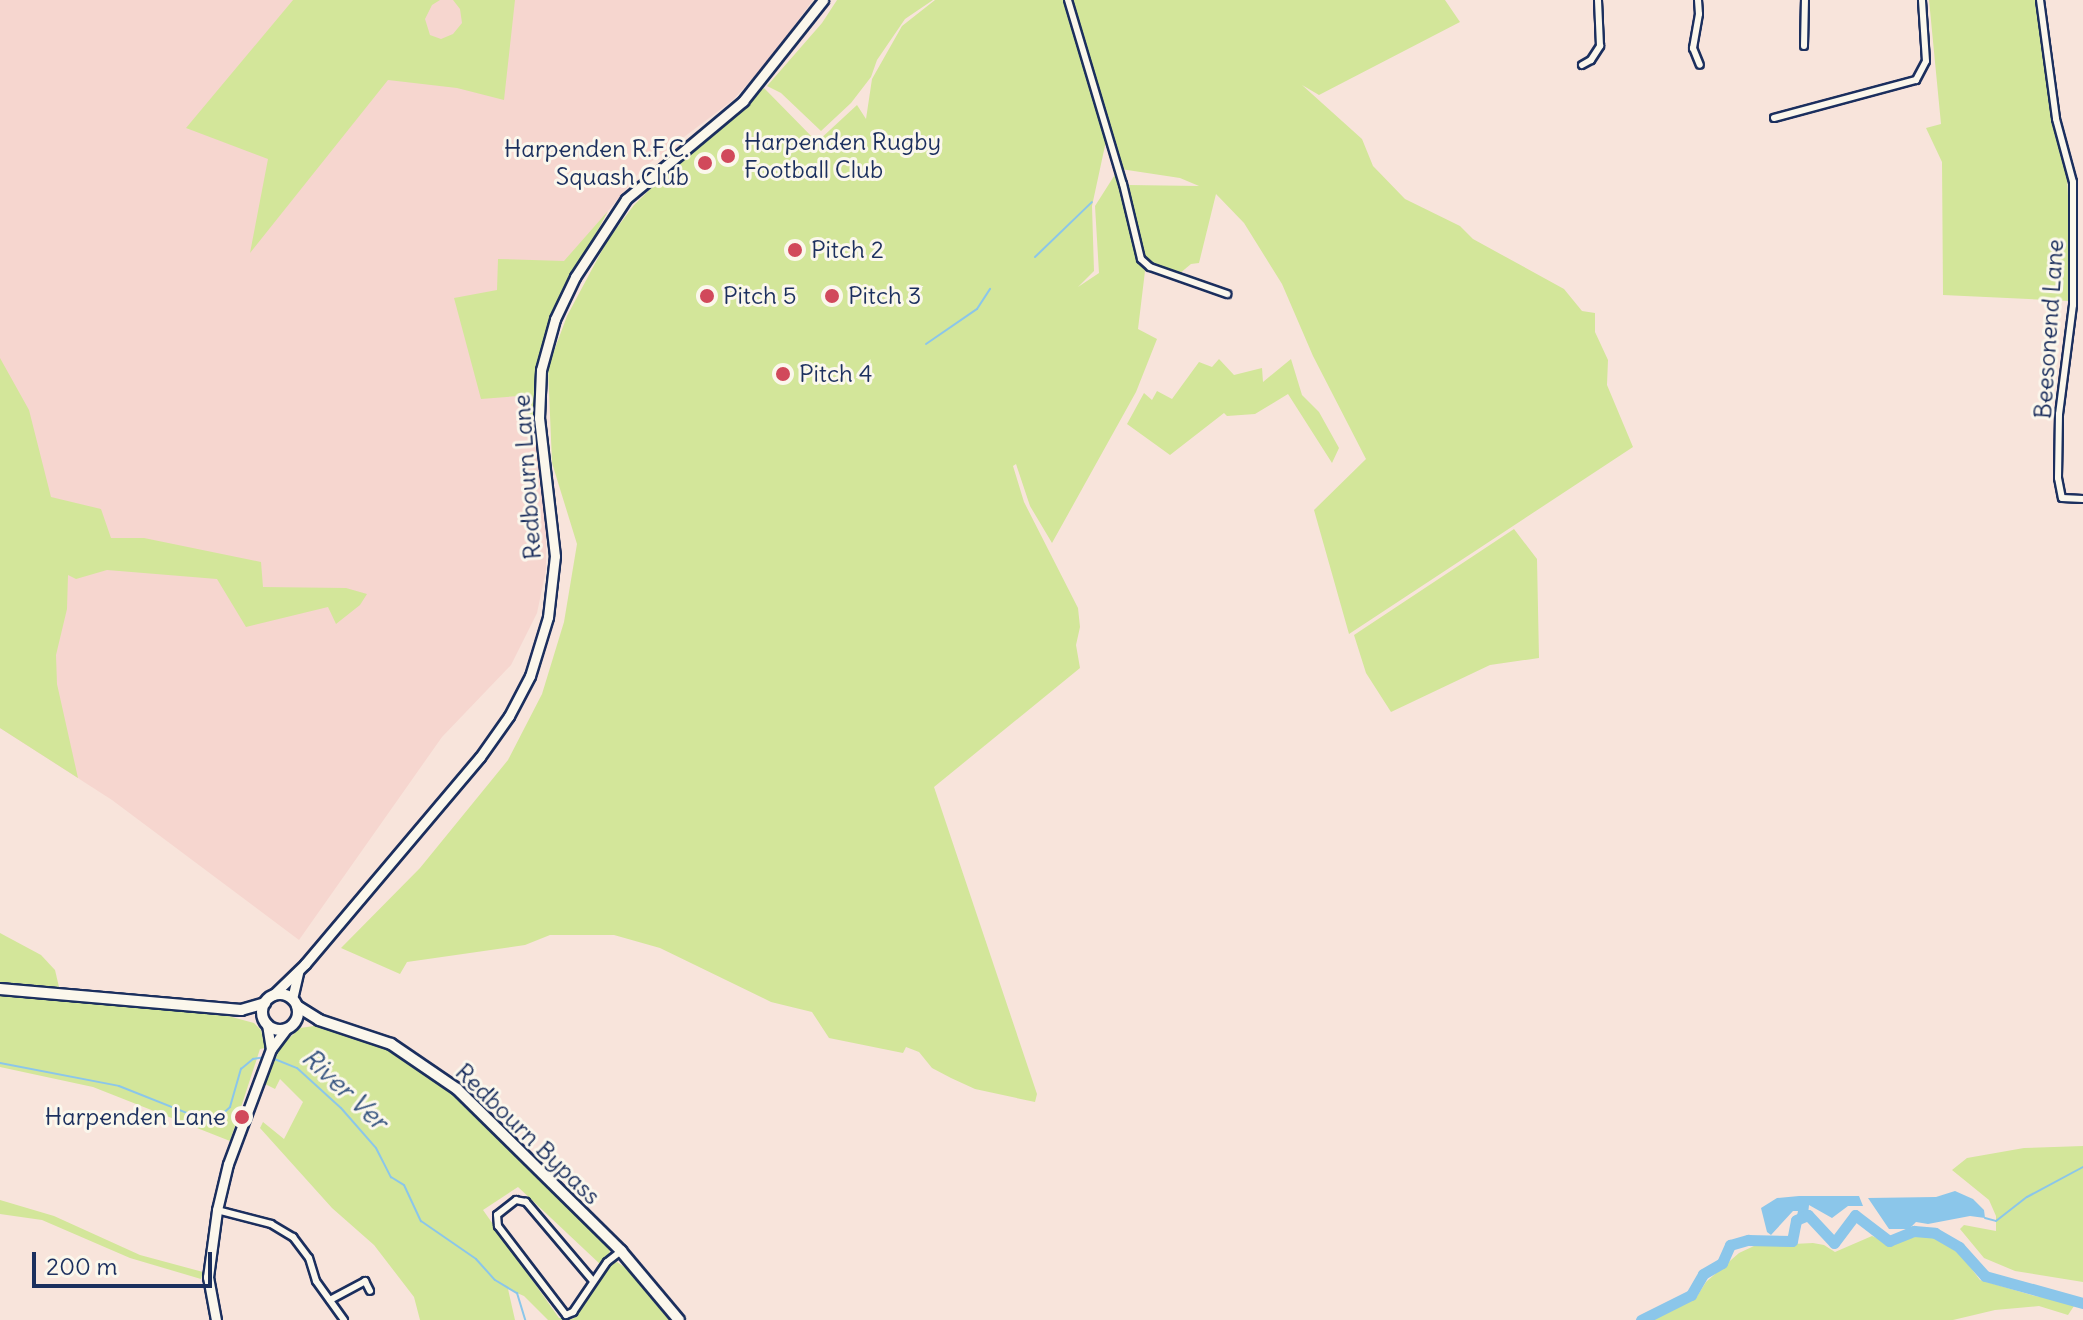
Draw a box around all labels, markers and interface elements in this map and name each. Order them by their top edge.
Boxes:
place label: Harpenden Rugby Football Club [744,128,941,184]
place label: Harpenden R.F.C. Squash Club [504,135,689,191]
marker: Harpenden Rugby Football Club [719,147,737,165]
marker: Harpenden R.F.C. Squash Club [696,154,714,172]
place label: Pitch 2 [811,236,884,264]
street label: Beesonend Lane [2028,238,2070,420]
marker: Pitch 2 [786,241,804,259]
place label: Pitch 5 [723,282,796,310]
place label: Pitch 3 [848,282,921,310]
marker: Pitch 5 [698,287,716,305]
marker: Pitch 3 [823,287,841,305]
place label: Pitch 4 [799,360,873,388]
marker: Pitch 4 [774,365,792,383]
street label: Redbourn Lane [507,394,547,560]
water label: River Ver [296,1042,394,1136]
street label: Redbourn Bypass [449,1057,607,1211]
place label: Harpenden Lane [45,1103,226,1131]
marker: Harpenden Lane [233,1108,251,1126]
scale bar [36,1236,216,1286]
text: 200 m [46,1251,118,1281]

